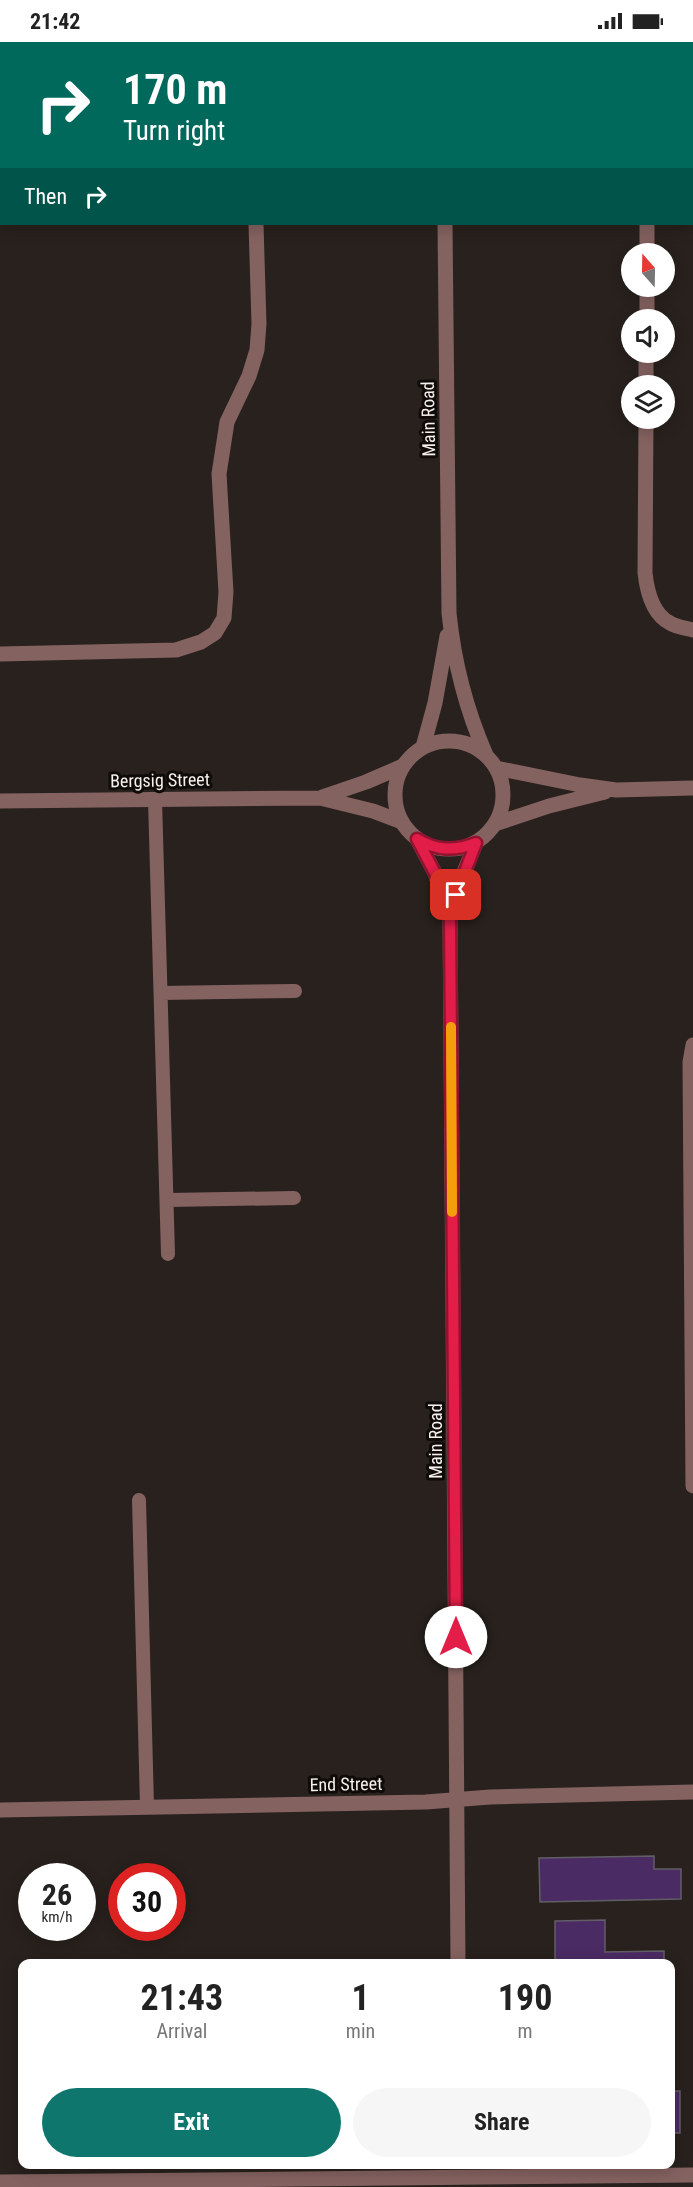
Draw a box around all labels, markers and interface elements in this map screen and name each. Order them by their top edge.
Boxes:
text: 21:42 [30,9,81,34]
text: 170 m [123,65,228,114]
icon: right [24,66,102,144]
text: Turn right [123,115,225,147]
icon: right [79,180,112,213]
text: Then [24,184,67,209]
north arrow [621,243,675,297]
map controls [621,243,675,429]
button: sound [621,309,675,363]
button: layers [621,375,675,429]
street label: Main Road [417,381,439,457]
street label: Bergsig Street [110,769,210,791]
pin [430,869,481,920]
icon: arrive [439,878,472,911]
street label: Main Road [425,1403,446,1479]
position arrow [424,1605,488,1669]
street label: End Street [309,1773,383,1795]
speed limit sign: 30 [108,1863,186,1941]
text: 26 [42,1877,72,1912]
text: km/h [42,1908,72,1926]
text: 21:43 [141,1977,223,2019]
text: 1 [351,1977,370,2019]
text: 190 [498,1977,552,2019]
text: Arrival [156,2019,207,2043]
text: min [346,2019,375,2043]
text: m [518,2019,533,2043]
button: Exit [42,2088,341,2157]
button: Share [353,2088,651,2157]

